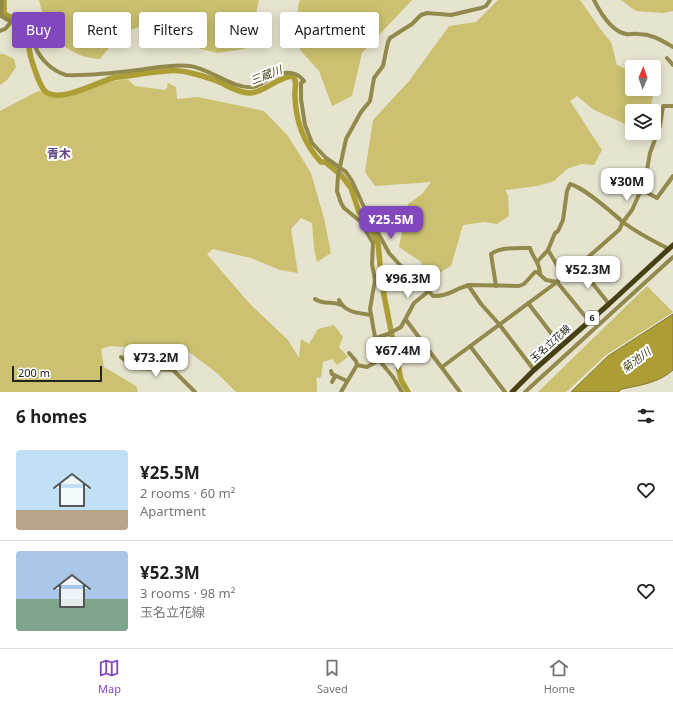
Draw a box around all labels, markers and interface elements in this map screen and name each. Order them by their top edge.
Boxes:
chip: Buy [12,12,65,48]
chip: Rent [73,12,131,48]
chip: Filters [139,12,207,48]
chip: New [215,12,272,48]
chip: Apartment [280,12,379,48]
north arrow [625,60,661,96]
map controls [625,60,661,140]
water label: 三蔵川 [248,61,285,87]
button: layers [625,104,661,140]
district label: 青木 [47,145,71,162]
pin: ¥30M [603,168,651,202]
text: ¥30M [610,172,644,190]
pin: ¥25.5M [358,206,424,240]
text: ¥25.5M [368,210,414,228]
pin: ¥52.3M [555,256,621,290]
text: ¥52.3M [565,260,611,278]
pin: ¥96.3M [375,265,441,299]
text: ¥96.3M [385,269,431,287]
road number: 6 [585,311,599,325]
street label: 玉名立花線 [527,321,573,365]
pin: ¥67.4M [365,337,431,371]
text: ¥67.4M [375,341,421,359]
water label: 菊池川 [618,343,654,376]
pin: ¥73.2M [123,344,189,378]
text: ¥73.2M [133,348,179,366]
scale bar [12,364,102,383]
text: 200 m [18,365,50,380]
text: 6 homes [16,405,87,428]
icon: filters [635,405,657,427]
text: ¥25.5M [140,461,200,484]
icon: home [48,466,96,514]
icon: heart [635,479,657,501]
text: 2 rooms · 60 m² [140,484,235,502]
text: Apartment [140,502,206,520]
text: ¥52.3M [140,561,200,584]
icon: home [48,567,96,615]
icon: heart [635,580,657,602]
text: 3 rooms · 98 m² [140,584,235,602]
text: 玉名立花線 [140,603,205,621]
tab: Map [98,657,121,696]
tab: Saved [317,657,348,696]
tab: Home [544,657,575,696]

